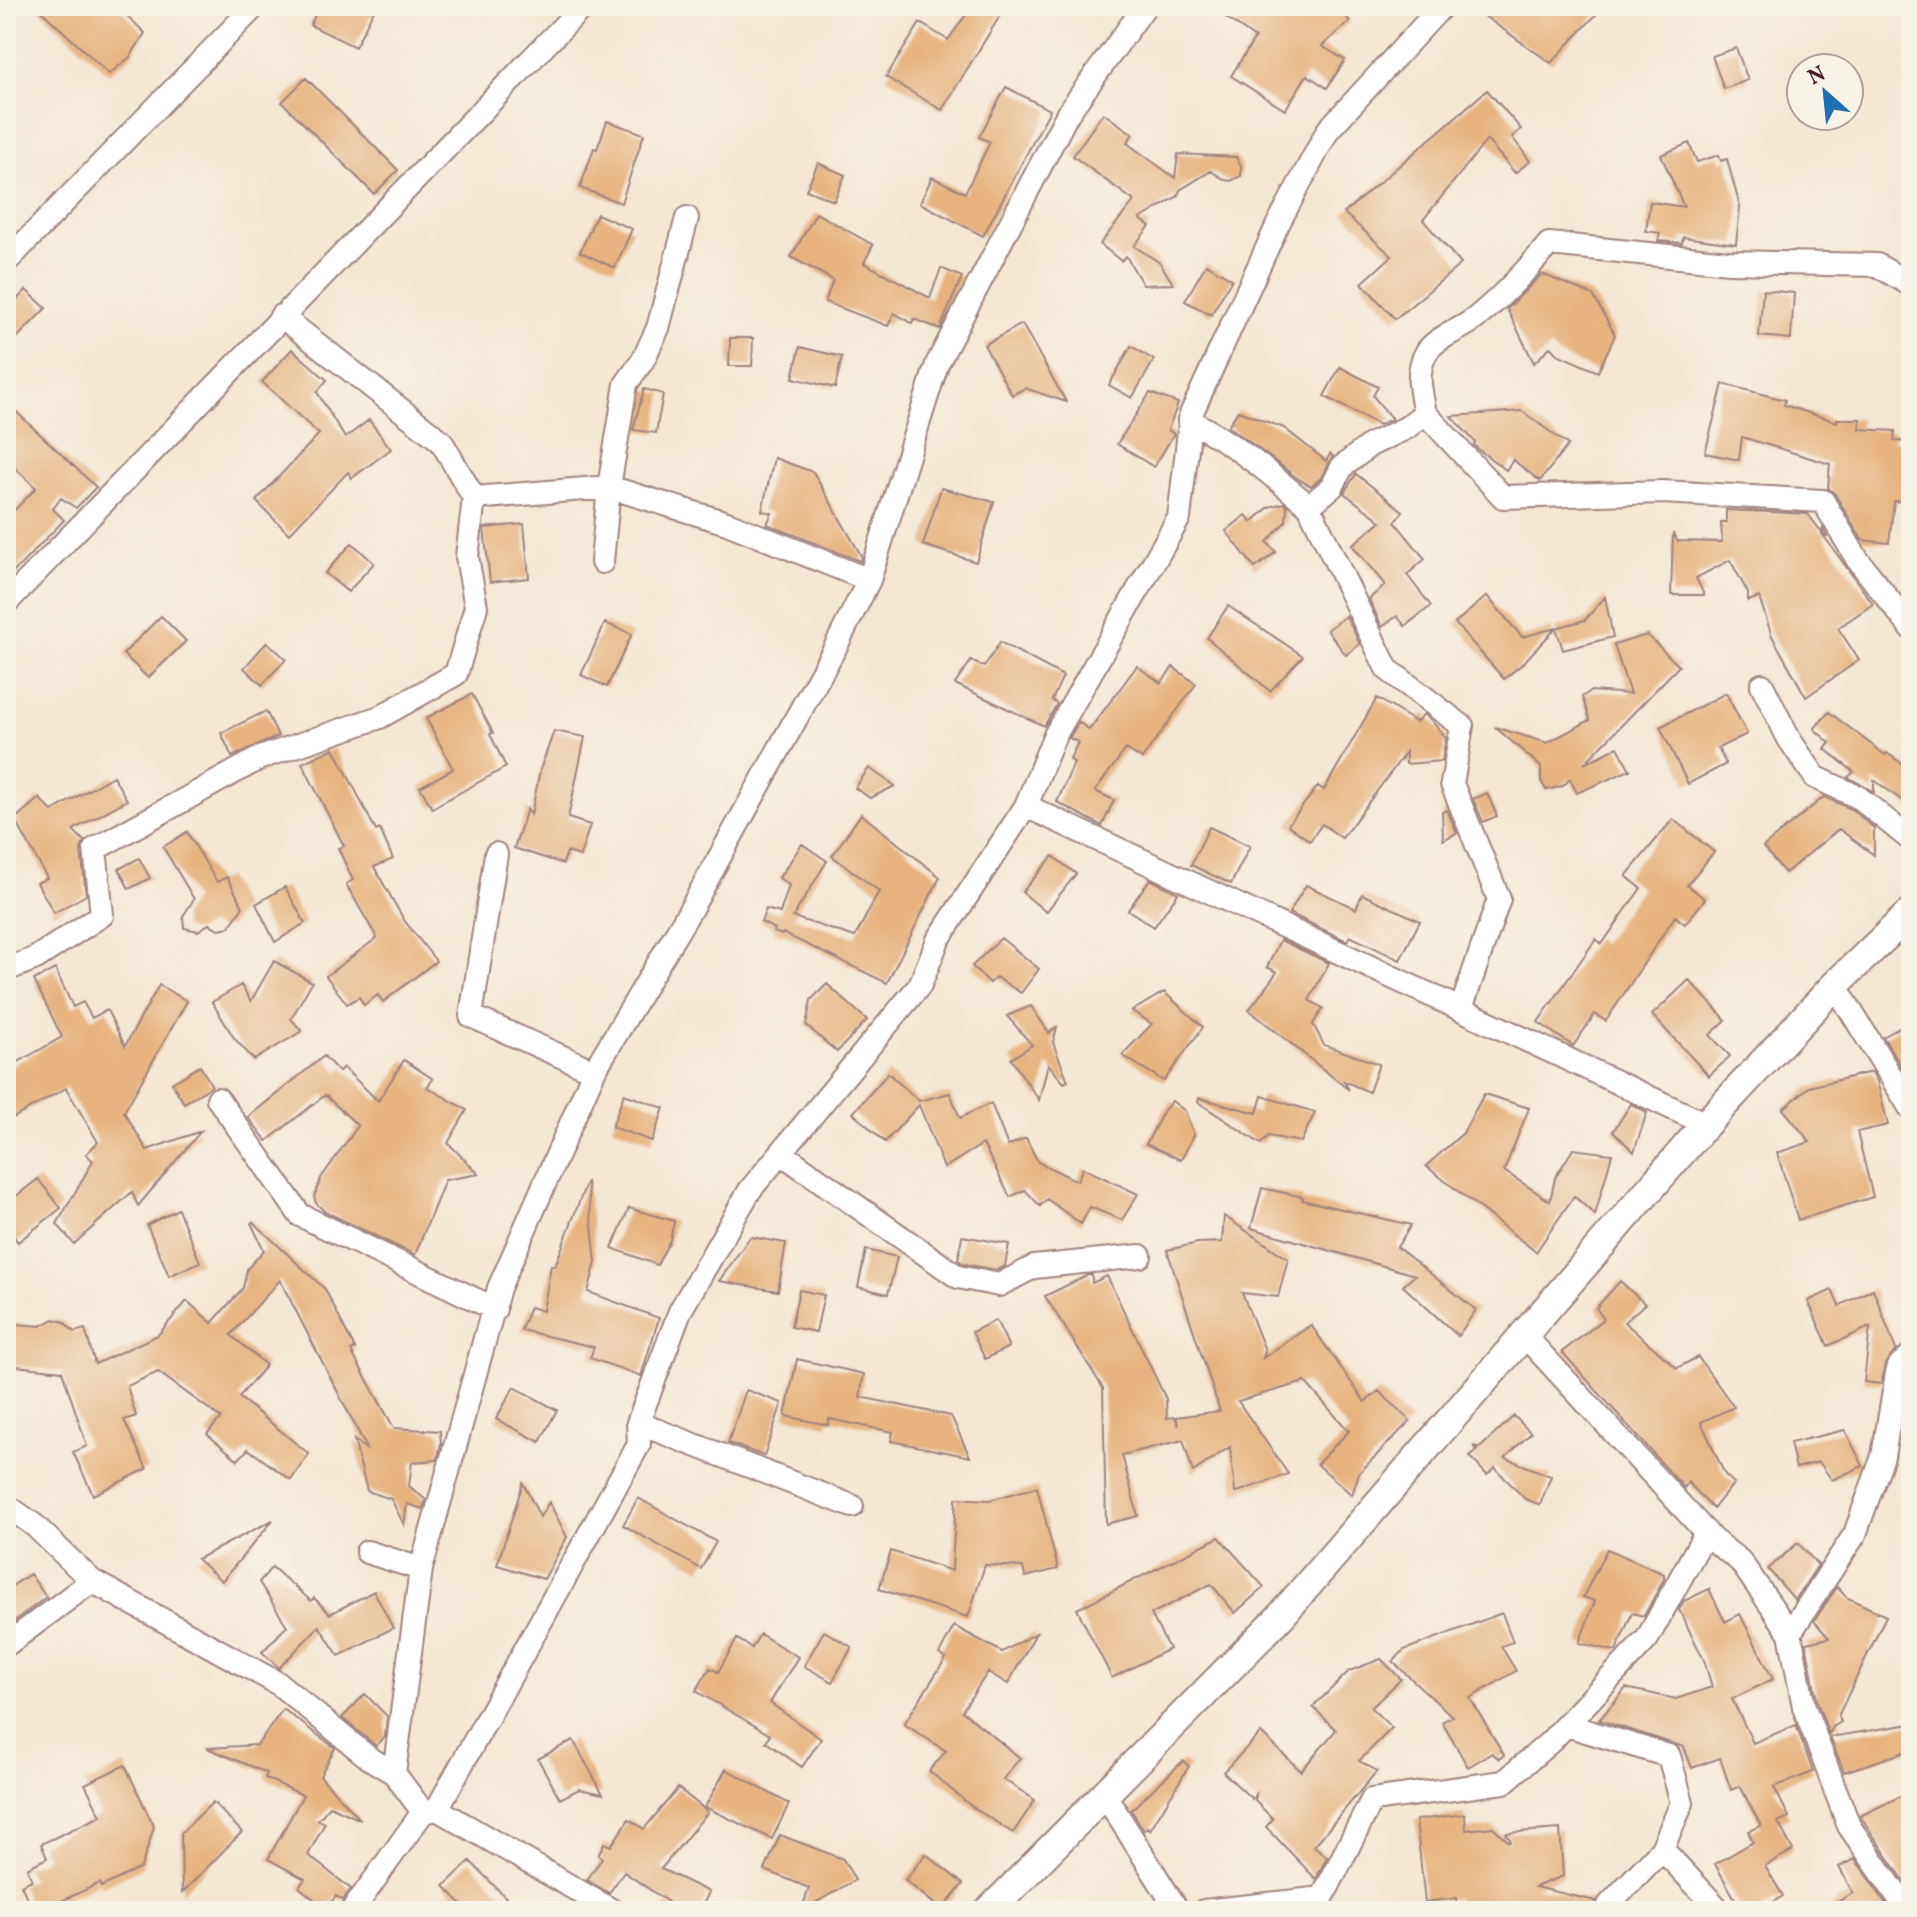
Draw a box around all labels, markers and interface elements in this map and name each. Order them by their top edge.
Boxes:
north arrow [1785,52,1865,132]
text: N [1803,59,1831,94]

